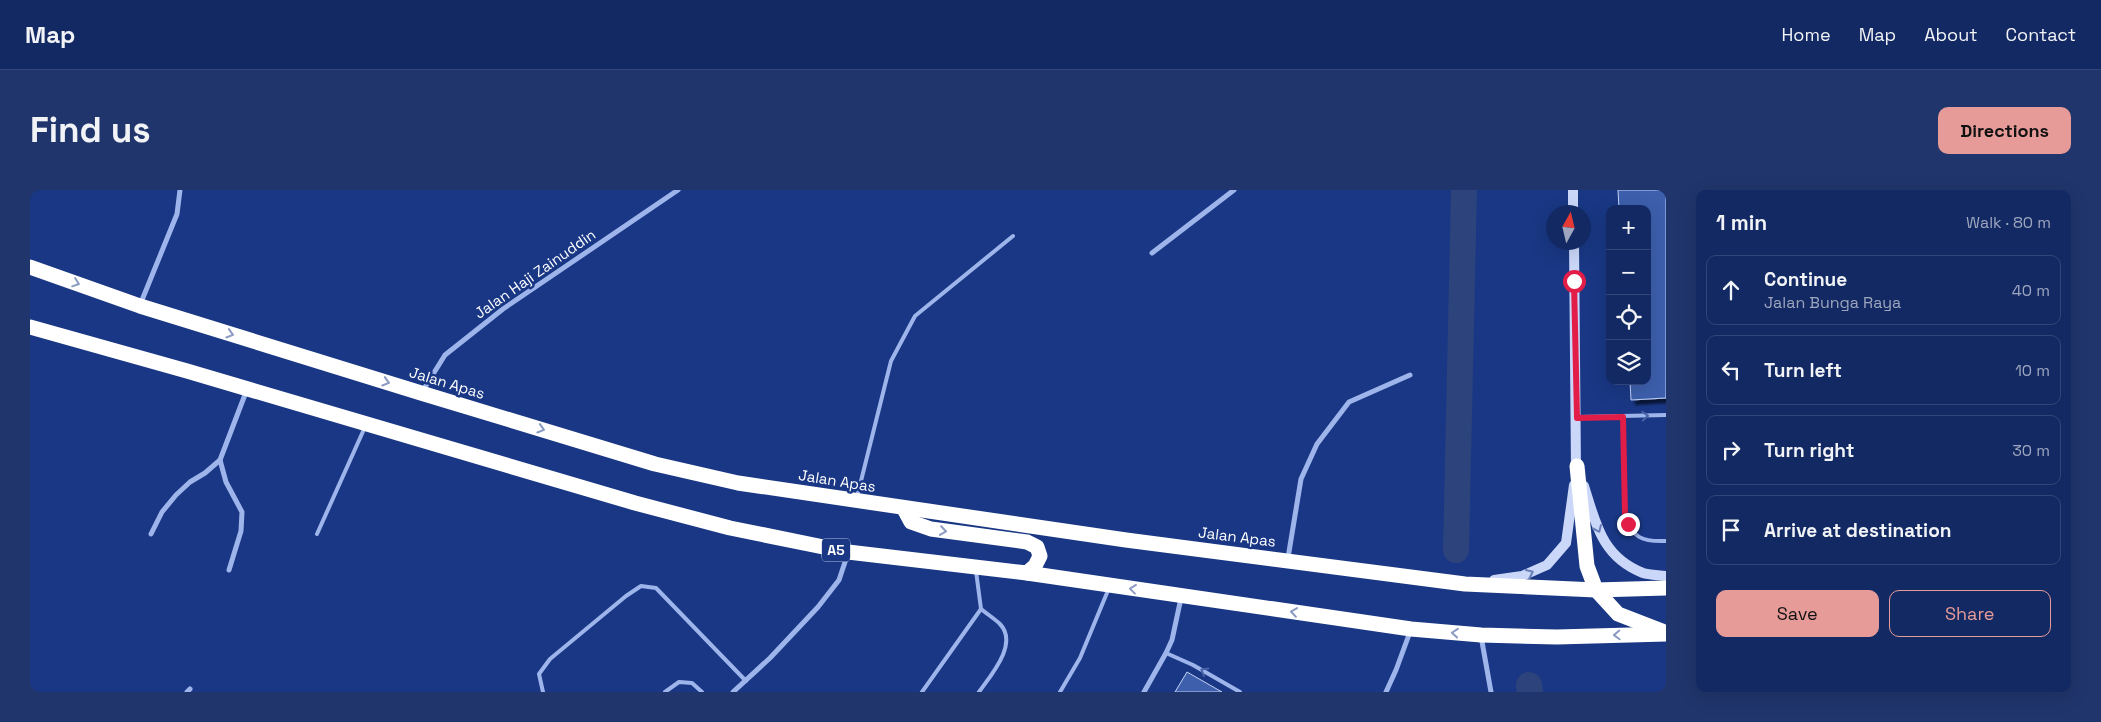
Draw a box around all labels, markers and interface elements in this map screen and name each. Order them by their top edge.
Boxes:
text: Map [25,19,75,50]
text: Home [1782,23,1831,46]
text: Map [1859,23,1896,46]
text: About [1924,23,1978,46]
text: Contact [2006,23,2076,46]
button: Directions [1938,107,2071,154]
text: Find us [30,108,151,152]
north arrow [1546,205,1591,250]
map controls [1606,205,1651,385]
button: + [1606,205,1651,250]
text: 1 min [1716,209,1767,236]
text: Walk · 80 m [1966,212,2051,233]
street label: Jalan Haji Zainuddin [470,225,599,323]
button: − [1606,250,1651,295]
text: Continue [1764,267,1847,292]
route start [1563,270,1586,293]
icon: ahead [1717,276,1745,304]
one-way arrow [71,277,80,287]
text: 40 m [2012,280,2050,301]
text: Jalan Bunga Raya [1764,292,1901,313]
button: locate [1606,295,1651,340]
one-way arrow [226,328,234,338]
button: layers [1606,340,1651,385]
icon: left [1717,356,1745,384]
text: Turn left [1764,358,1842,383]
text: 10 m [2015,360,2050,381]
street label: Jalan Apas [407,362,487,403]
one-way arrow [381,377,389,387]
one-way arrow [1641,410,1649,421]
one-way arrow [536,424,545,434]
icon: right [1717,436,1745,464]
text: Turn right [1764,438,1854,463]
text: 30 m [2012,440,2050,461]
street label: Jalan Apas [797,465,877,496]
route end [1617,513,1640,536]
icon: arrive [1717,516,1745,544]
text: Arrive at destination [1764,518,1952,543]
street label: Jalan Apas [1197,522,1277,551]
one-way arrow [1592,524,1603,533]
one-way arrow [939,525,947,536]
road number: A5 [822,538,850,562]
one-way arrow [1525,568,1534,579]
one-way arrow [1129,584,1137,595]
button: Save [1716,590,1879,637]
button: Share [1889,590,2051,637]
one-way arrow [1289,607,1297,618]
one-way arrow [1451,627,1459,638]
one-way arrow [1613,630,1621,641]
one-way arrow [1200,667,1209,677]

